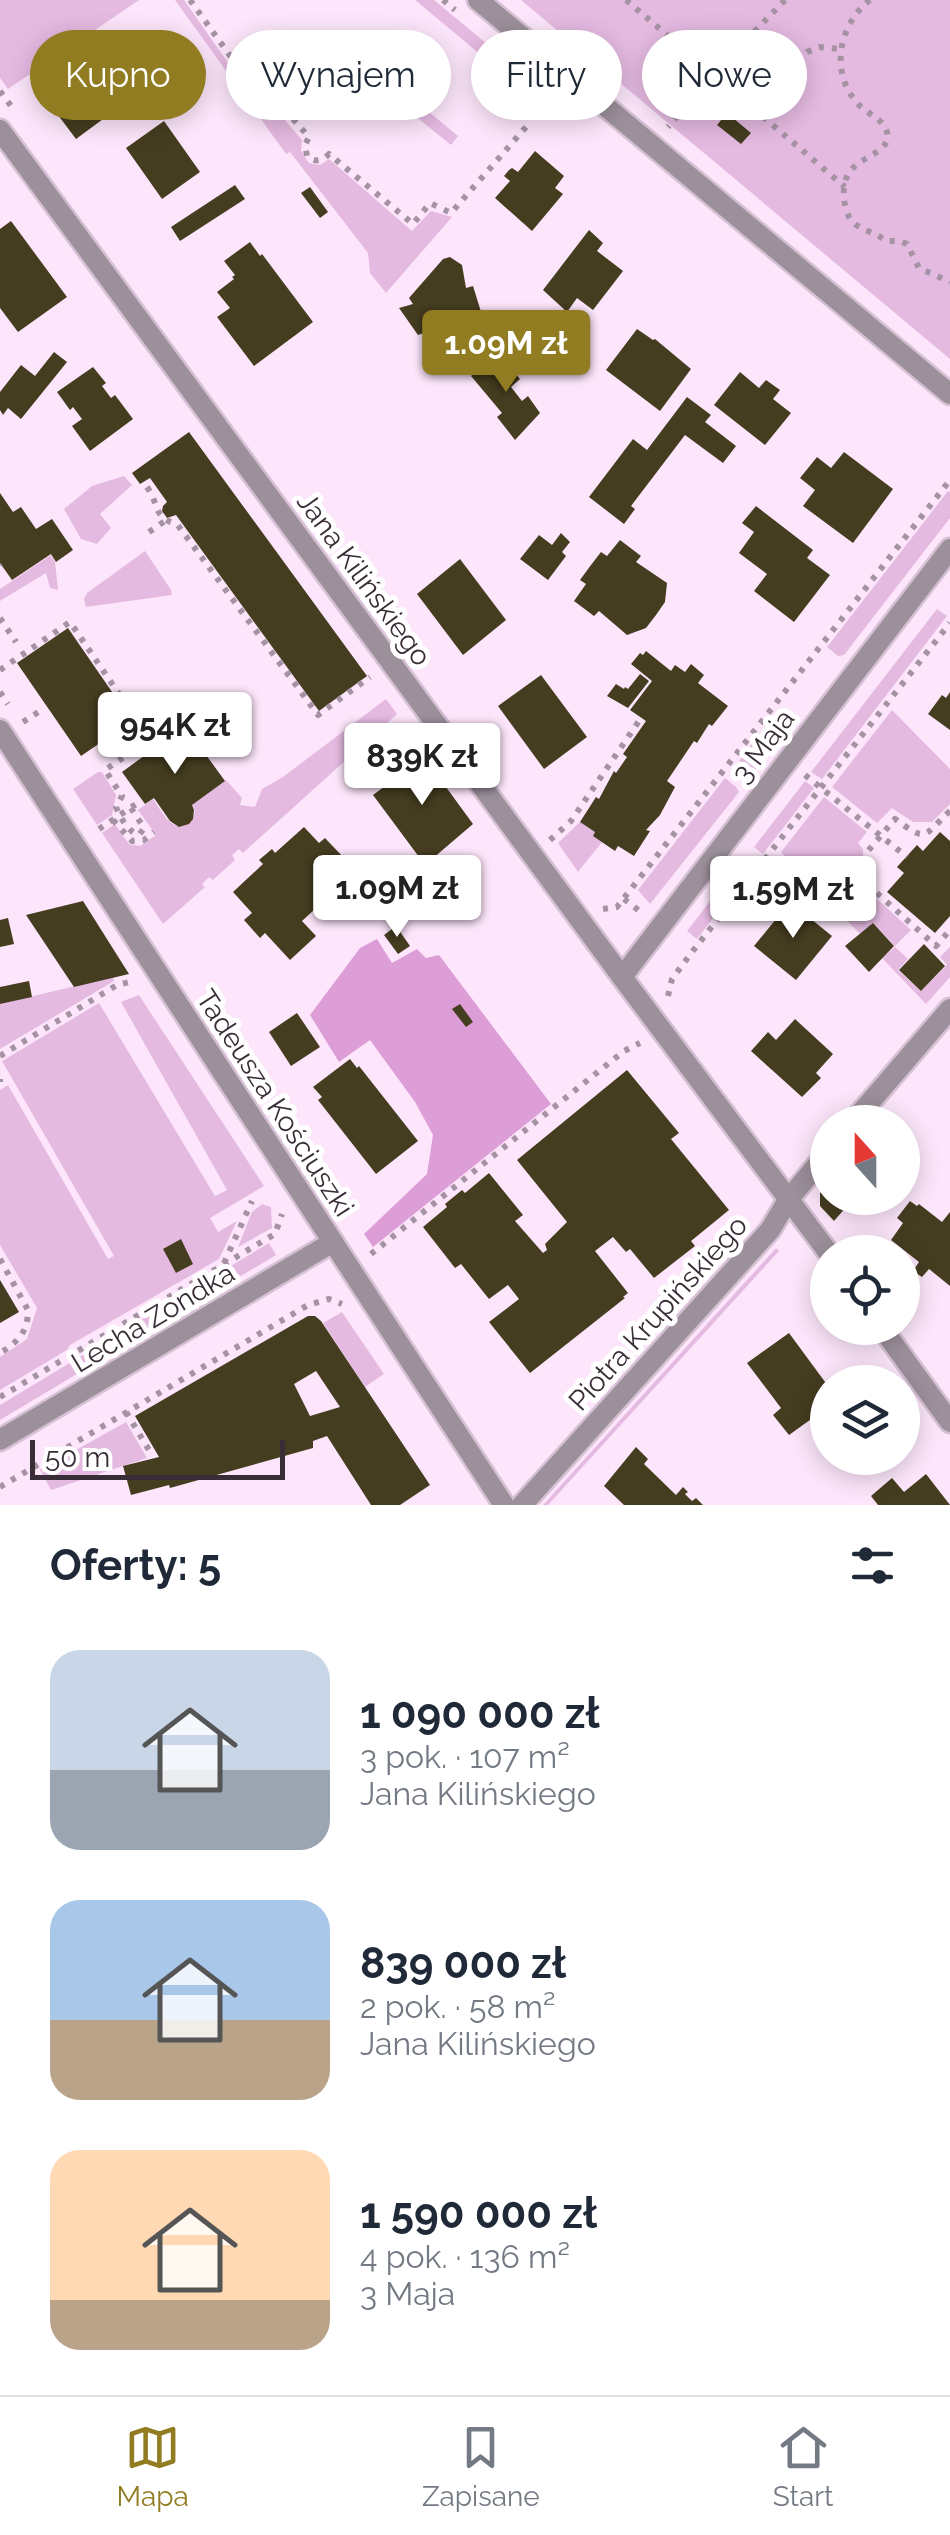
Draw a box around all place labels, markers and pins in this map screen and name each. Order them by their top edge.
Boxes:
pin: 1.09M zł [403,310,609,395]
pin: 954K zł [83,692,267,777]
pin: 839K zł [330,723,514,808]
pin: 1.09M zł [294,855,500,940]
pin: 1.59M zł [690,856,896,941]

